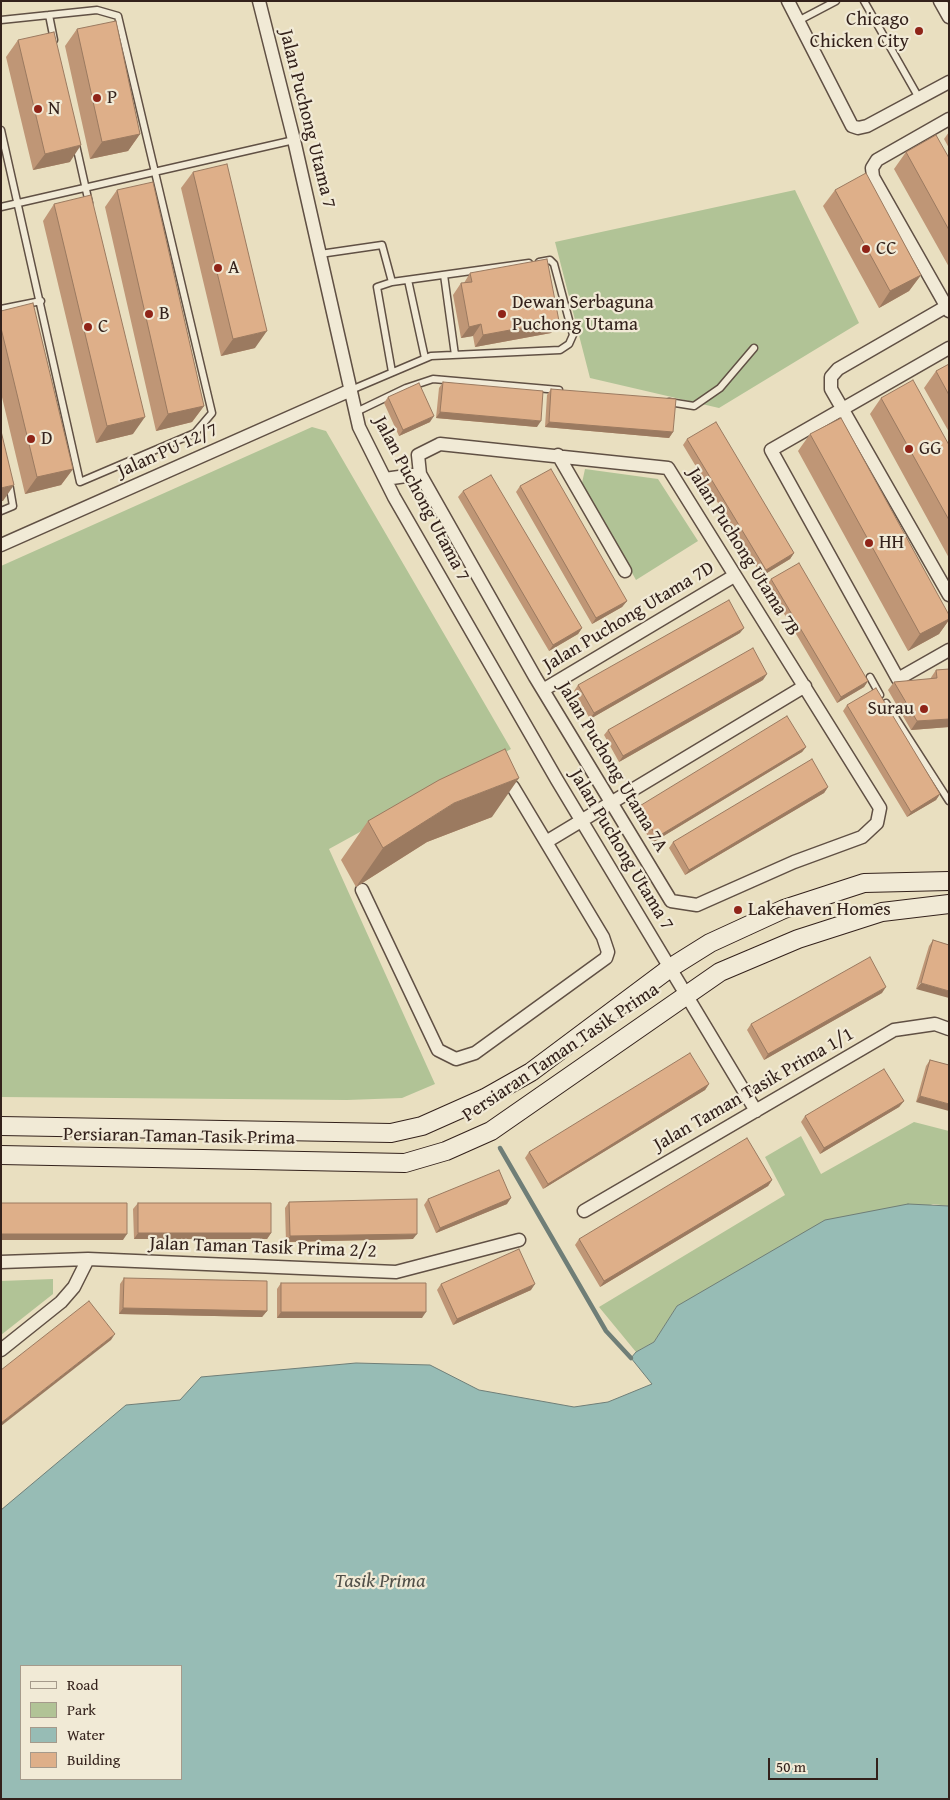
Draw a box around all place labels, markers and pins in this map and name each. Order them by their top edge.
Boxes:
place label: Chicago Chicken City [810,9,909,53]
marker: Chicago Chicken City [913,25,925,37]
place label: P [107,87,117,109]
marker: P [91,92,103,104]
place label: N [48,98,60,120]
marker: N [32,103,44,115]
place label: CC [876,238,897,260]
marker: CC [860,243,872,255]
place label: A [228,257,240,279]
marker: A [212,262,224,274]
place label: Dewan Serbaguna Puchong Utama [512,292,654,336]
place label: B [159,303,170,325]
marker: B [143,308,155,320]
marker: Dewan Serbaguna Puchong Utama [496,308,508,320]
place label: C [98,316,108,338]
marker: C [82,321,94,333]
place label: D [41,428,53,450]
marker: D [25,433,37,445]
place label: GG [919,438,941,460]
marker: GG [903,443,915,455]
place label: HH [879,532,904,554]
marker: HH [863,537,875,549]
place label: Surau [868,698,914,720]
marker: Surau [918,703,930,715]
place label: Lakehaven Homes [748,899,891,921]
marker: Lakehaven Homes [732,904,744,916]

